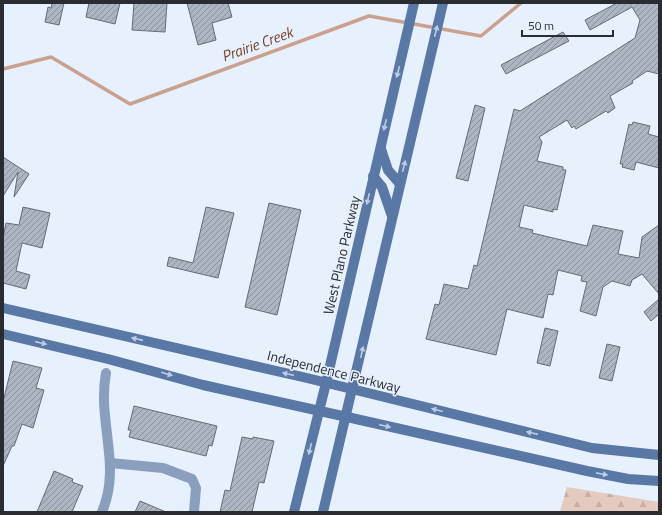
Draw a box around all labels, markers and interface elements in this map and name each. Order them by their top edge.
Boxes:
scale bar [522,12,613,38]
text: 50 m [528,16,554,35]
water label: Prairie Creek [218,20,298,67]
one-way arrow [434,25,440,38]
one-way arrow [394,66,400,78]
one-way arrow [382,119,388,131]
one-way arrow [402,160,408,172]
street label: West Plano Parkway [317,193,365,316]
one-way arrow [365,193,371,205]
one-way arrow [130,336,143,342]
one-way arrow [35,340,47,346]
street label: Independence Parkway [265,344,403,398]
one-way arrow [360,345,366,358]
one-way arrow [282,370,294,376]
one-way arrow [161,372,173,378]
one-way arrow [431,407,443,413]
one-way arrow [378,423,391,429]
one-way arrow [526,430,538,436]
one-way arrow [306,443,312,455]
one-way arrow [596,471,608,477]

